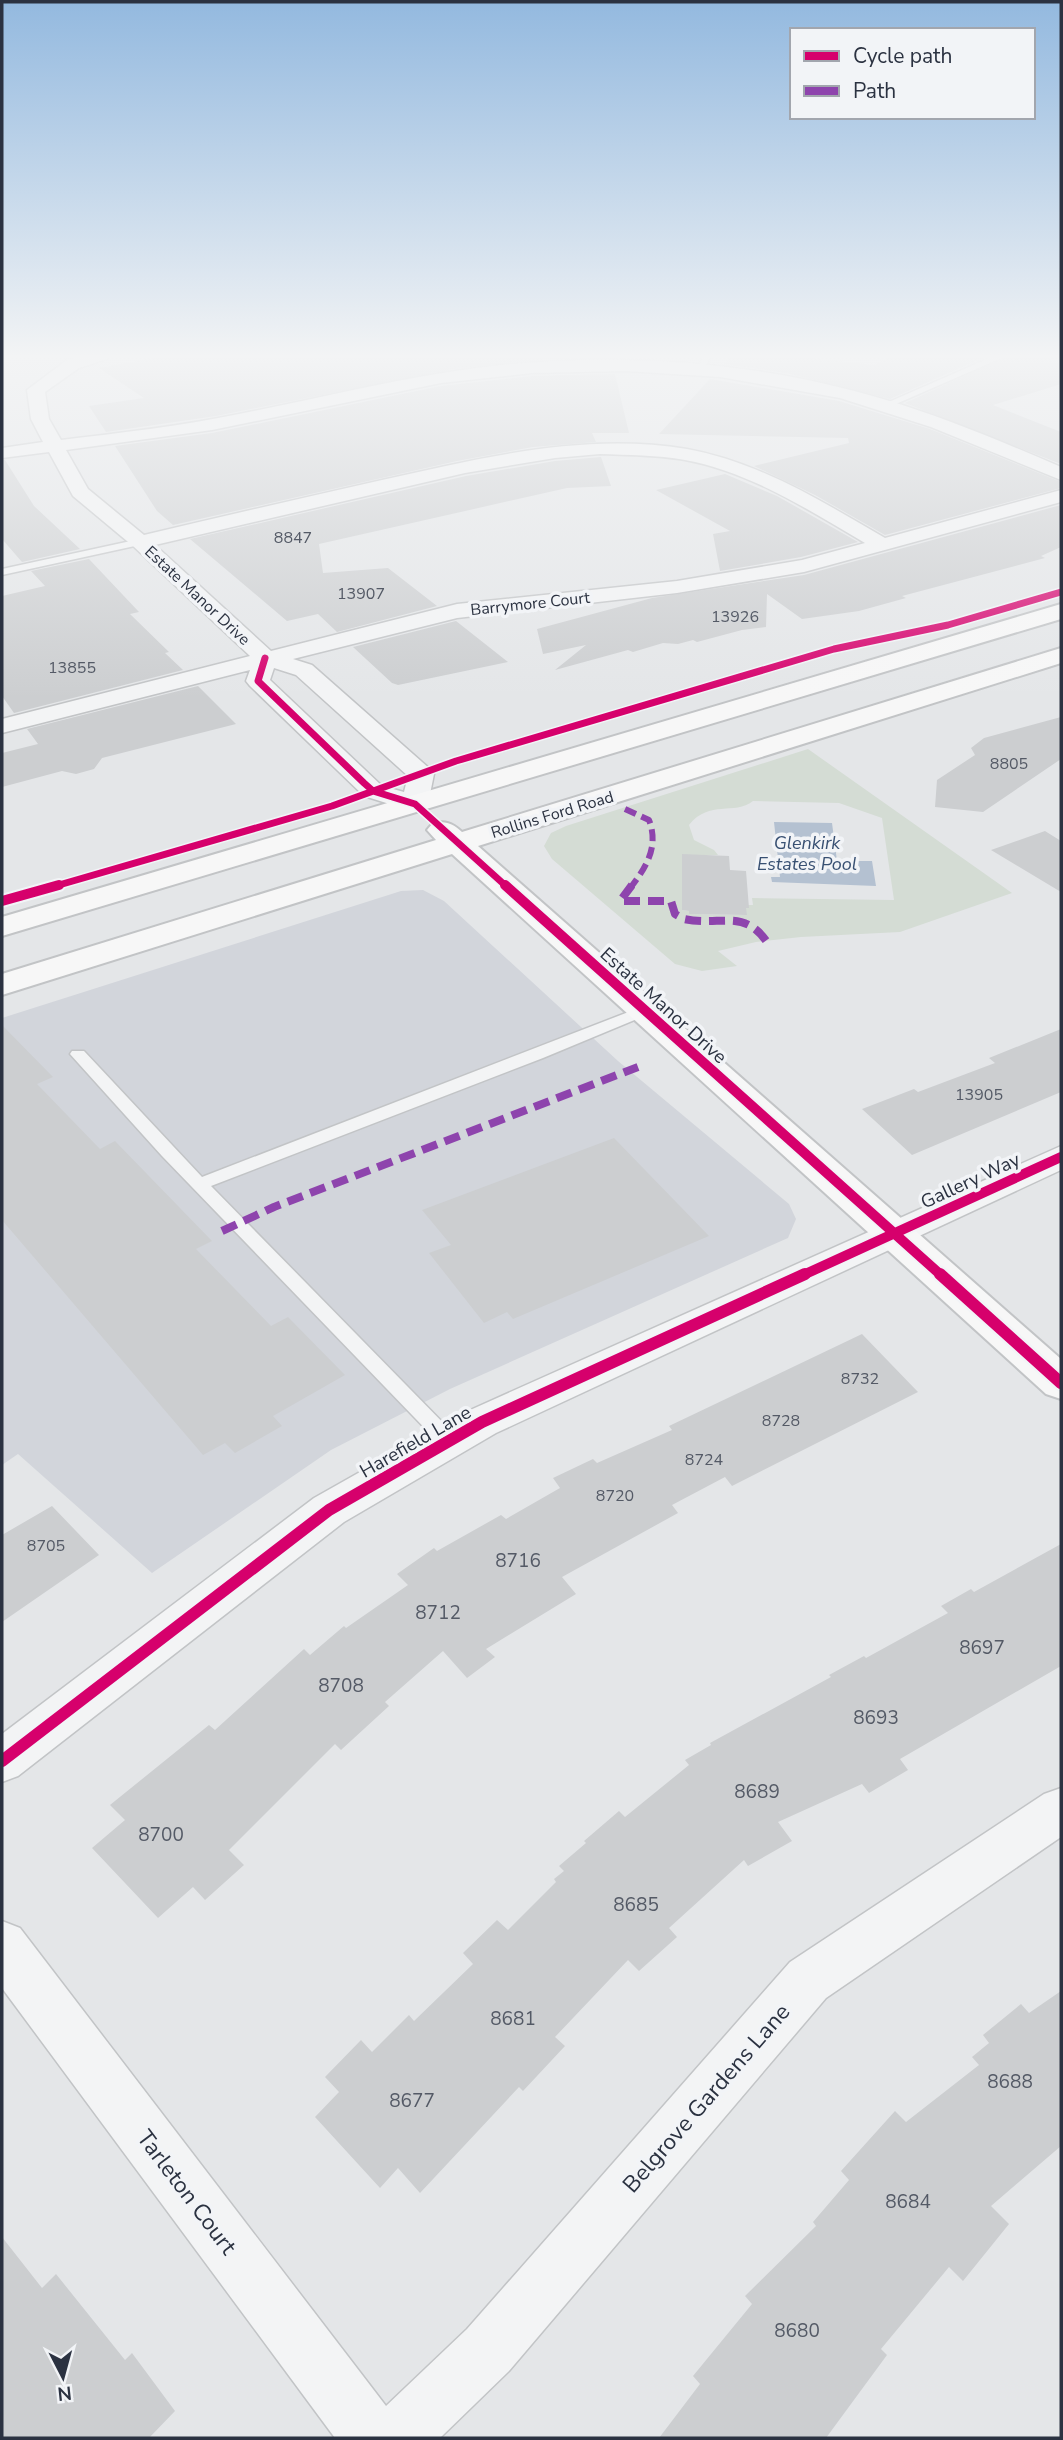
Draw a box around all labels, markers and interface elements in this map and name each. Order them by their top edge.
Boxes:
legend [790,28,1035,119]
text: Cycle path [853,42,952,70]
text: Path [853,77,896,105]
house number: 8847 [274,527,312,549]
street label: Estate Manor Drive [140,541,255,650]
house number: 13907 [337,583,385,605]
street label: Barrymore Court [469,587,591,621]
house number: 13926 [711,606,759,628]
house number: 13855 [48,657,96,679]
house number: 8805 [990,753,1028,775]
street label: Rollins Ford Road [488,786,616,844]
water label: Glenkirk Estates Pool [757,831,857,876]
street label: Estate Manor Drive [594,942,732,1070]
house number: 13905 [955,1084,1003,1106]
street label: Gallery Way [917,1146,1024,1215]
house number: 8732 [841,1368,879,1390]
street label: Harefield Lane [355,1399,476,1484]
house number: 8728 [762,1410,800,1432]
house number: 8724 [685,1449,724,1471]
house number: 8720 [596,1485,634,1507]
house number: 8705 [27,1535,65,1557]
house number: 8716 [495,1548,541,1574]
house number: 8712 [415,1600,461,1626]
house number: 8697 [959,1635,1005,1661]
house number: 8708 [318,1673,364,1699]
house number: 8693 [853,1705,899,1731]
house number: 8689 [734,1779,780,1805]
house number: 8700 [138,1822,184,1848]
house number: 8685 [613,1892,659,1918]
street label: Belgrove Gardens Lane [616,1997,797,2199]
house number: 8681 [490,2006,536,2032]
house number: 8688 [987,2069,1033,2095]
house number: 8677 [389,2088,435,2114]
street label: Tarleton Court [130,2124,244,2262]
house number: 8684 [885,2189,931,2215]
house number: 8680 [774,2318,820,2344]
north arrow [28,2342,98,2412]
text: N [56,2379,73,2407]

